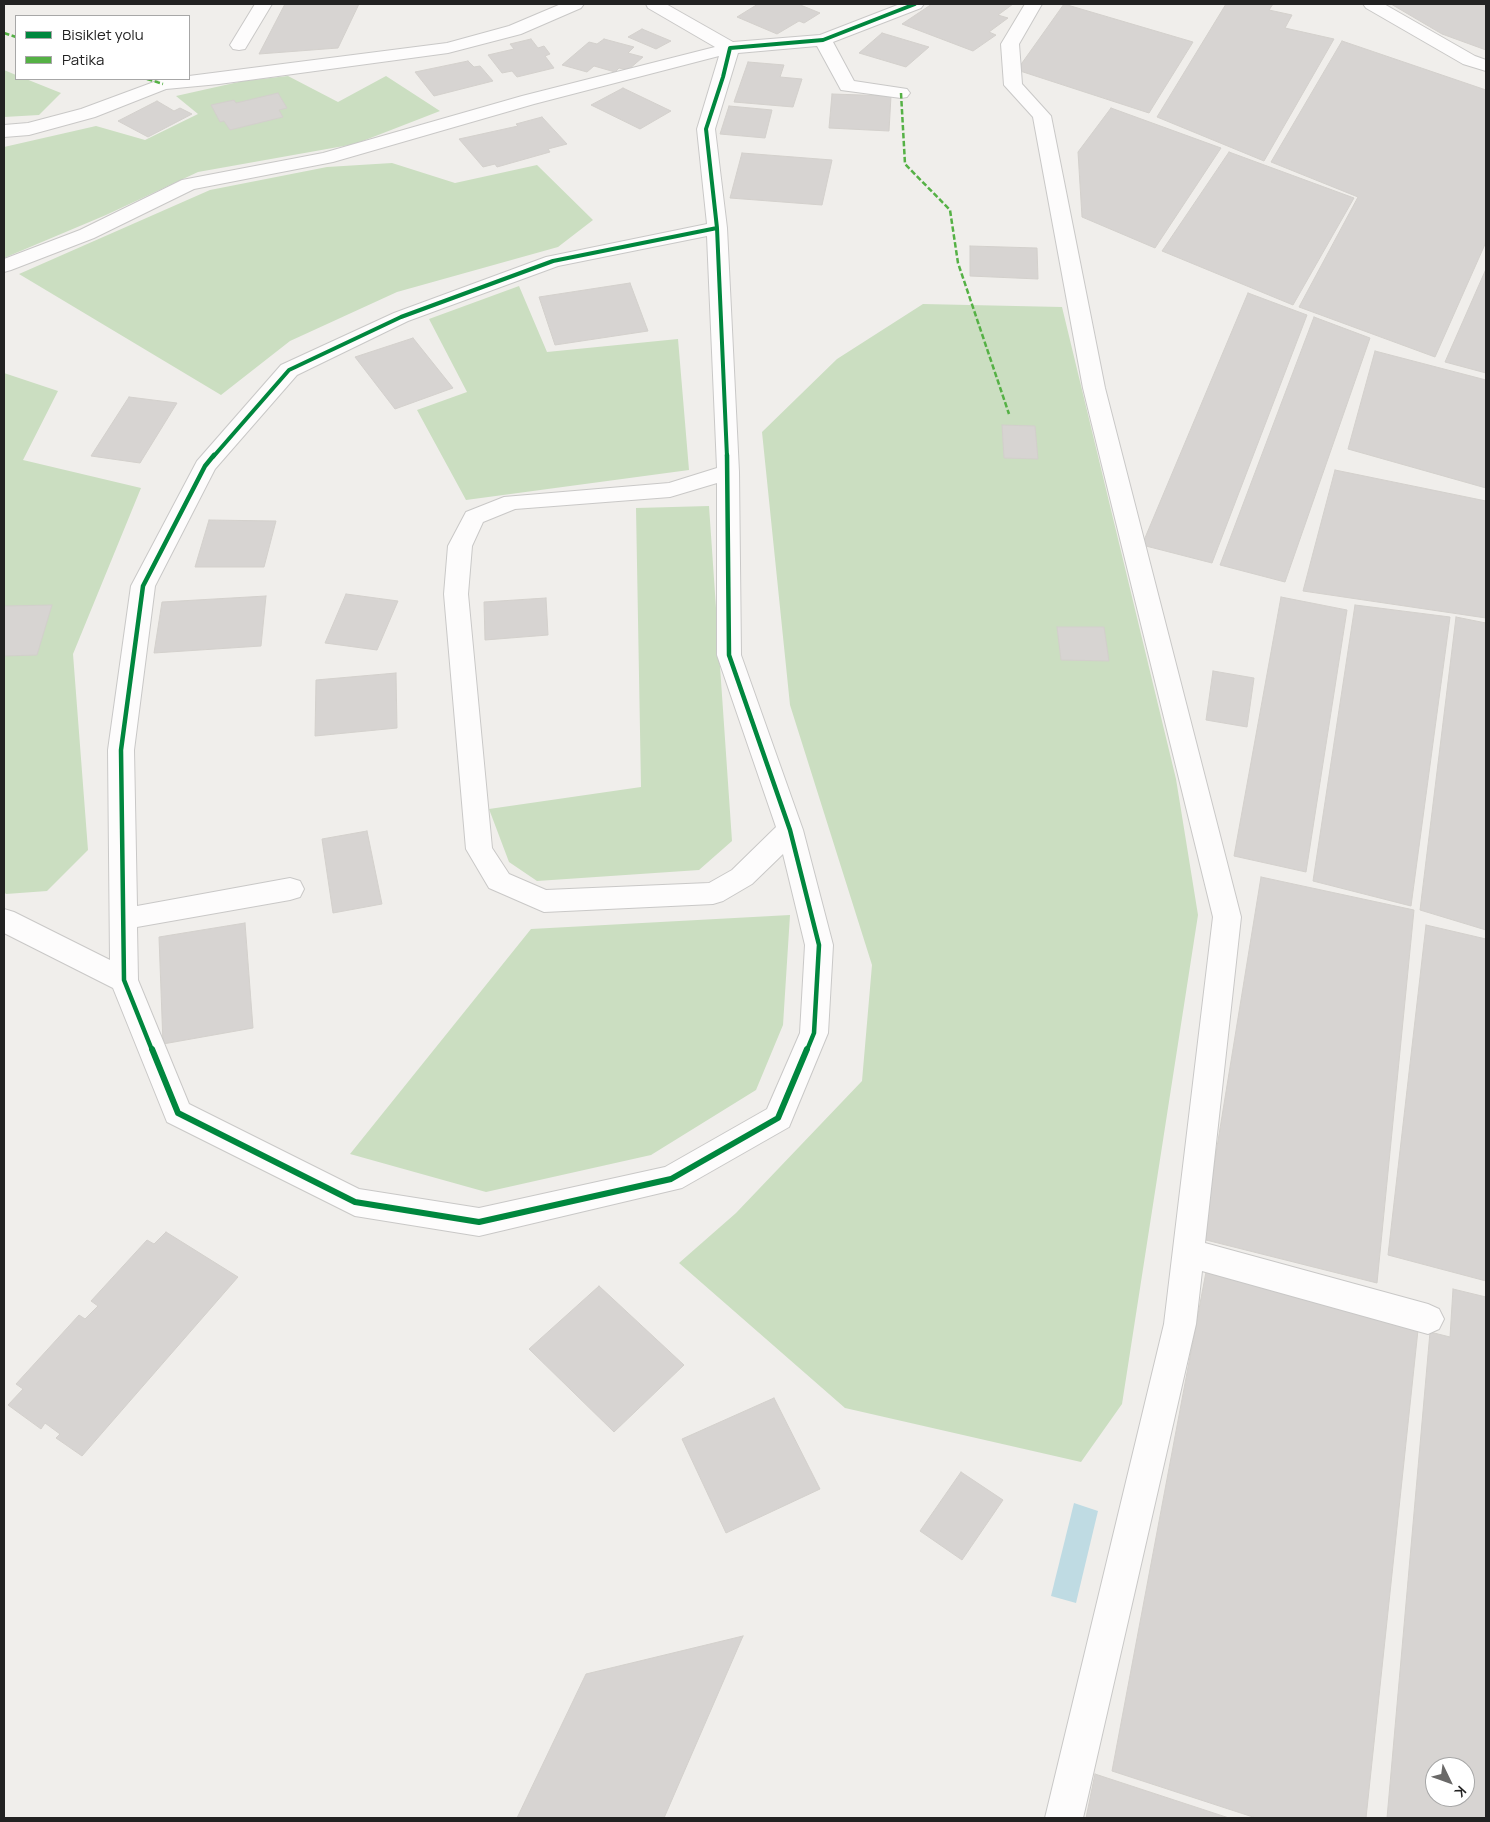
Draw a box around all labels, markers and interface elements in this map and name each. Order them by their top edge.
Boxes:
legend [15,15,190,80]
text: Bisiklet yolu [62,24,144,45]
text: Patika [62,49,104,70]
north arrow [1425,1757,1475,1807]
text: K [1451,1782,1471,1801]

